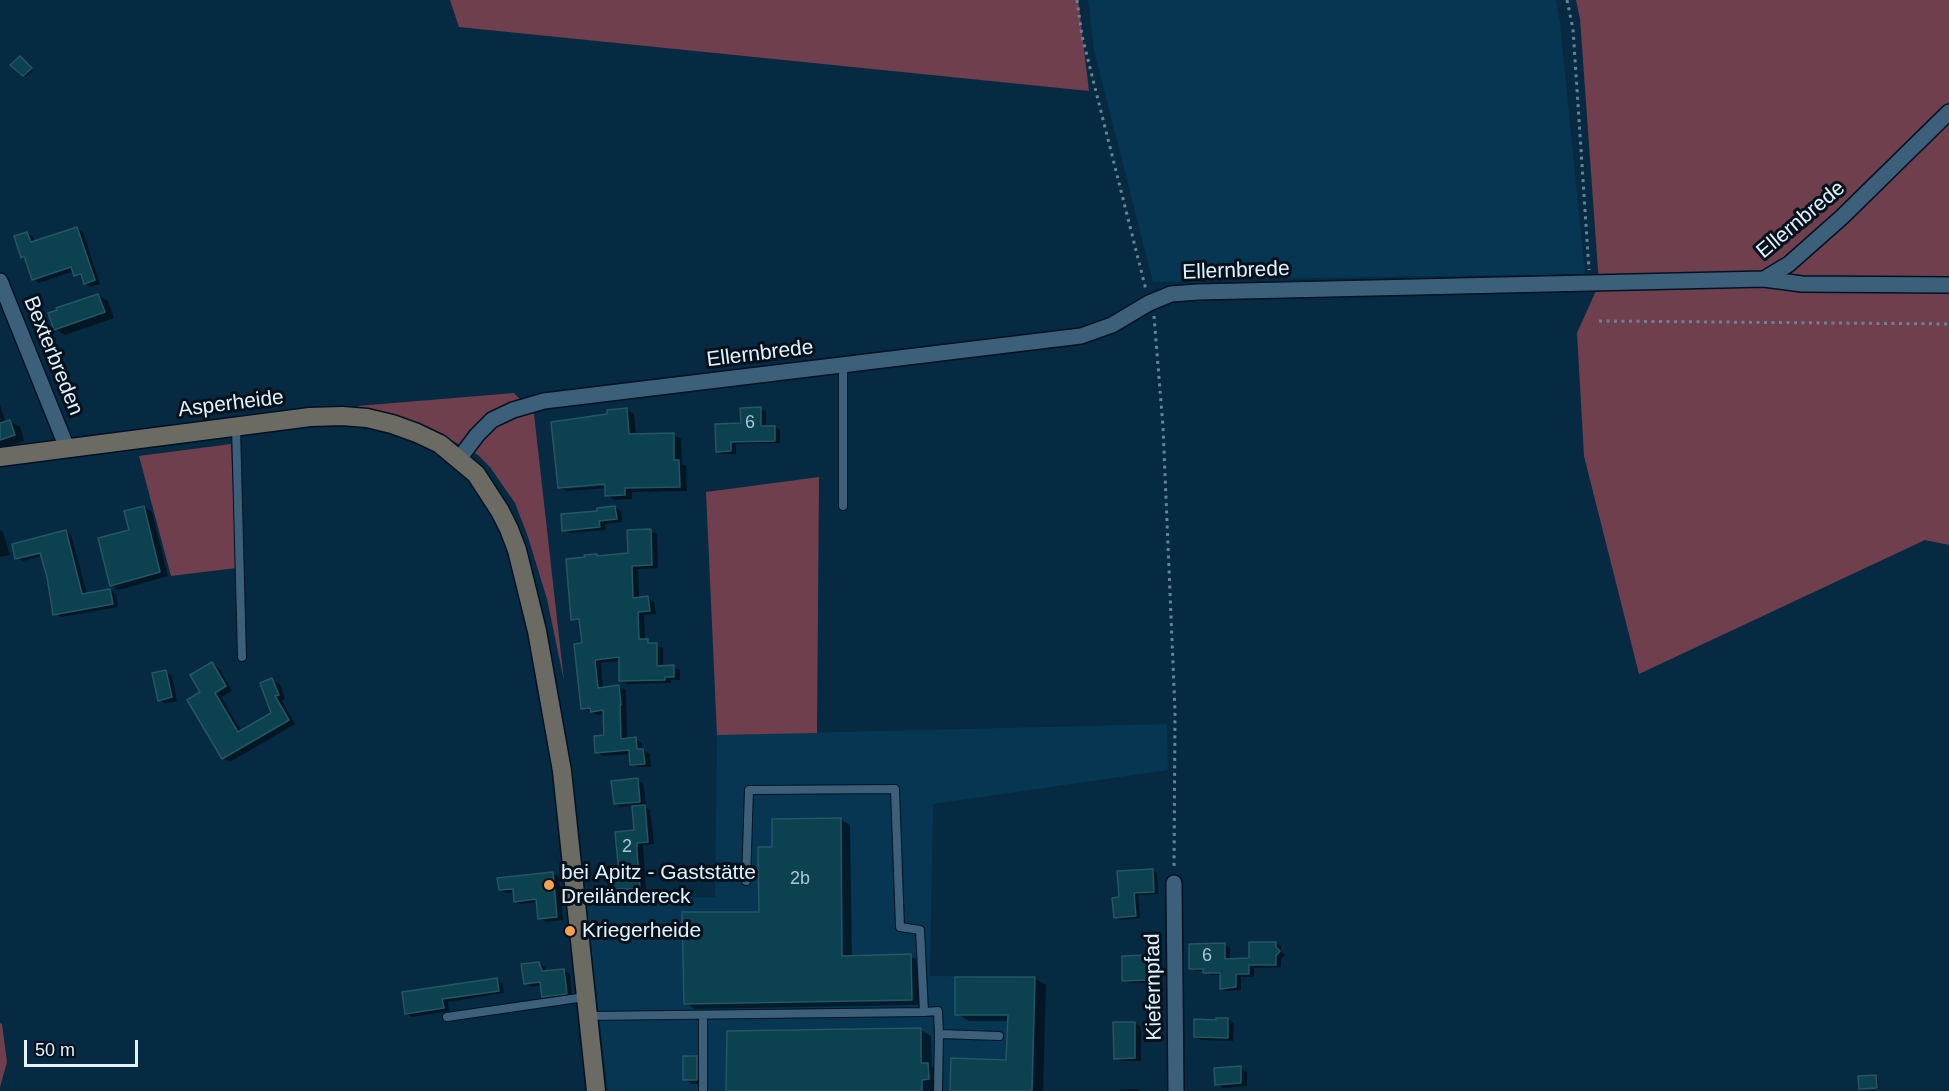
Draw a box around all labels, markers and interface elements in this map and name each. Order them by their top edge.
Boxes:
street label: Ellernbrede [1752,176,1850,264]
street label: Ellernbrede [1182,257,1290,285]
street label: Bexterbreden [18,293,88,419]
street label: Ellernbrede [705,335,815,373]
street label: Asperheide [177,385,285,423]
house number: 6 [745,412,755,434]
house number: 2 [622,836,632,858]
place label: bei Apitz - Gaststätte Dreiländereck [561,860,756,910]
house number: 2b [790,868,810,890]
marker: bei Apitz - Gaststätte Dreiländereck [542,878,556,892]
place label: Kriegerheide [582,918,701,944]
marker: Kriegerheide [563,924,577,938]
street label: Kiefernpfad [1140,933,1168,1041]
house number: 6 [1202,945,1212,967]
scale bar [27,1028,141,1066]
text: 50 m [35,1040,75,1060]

